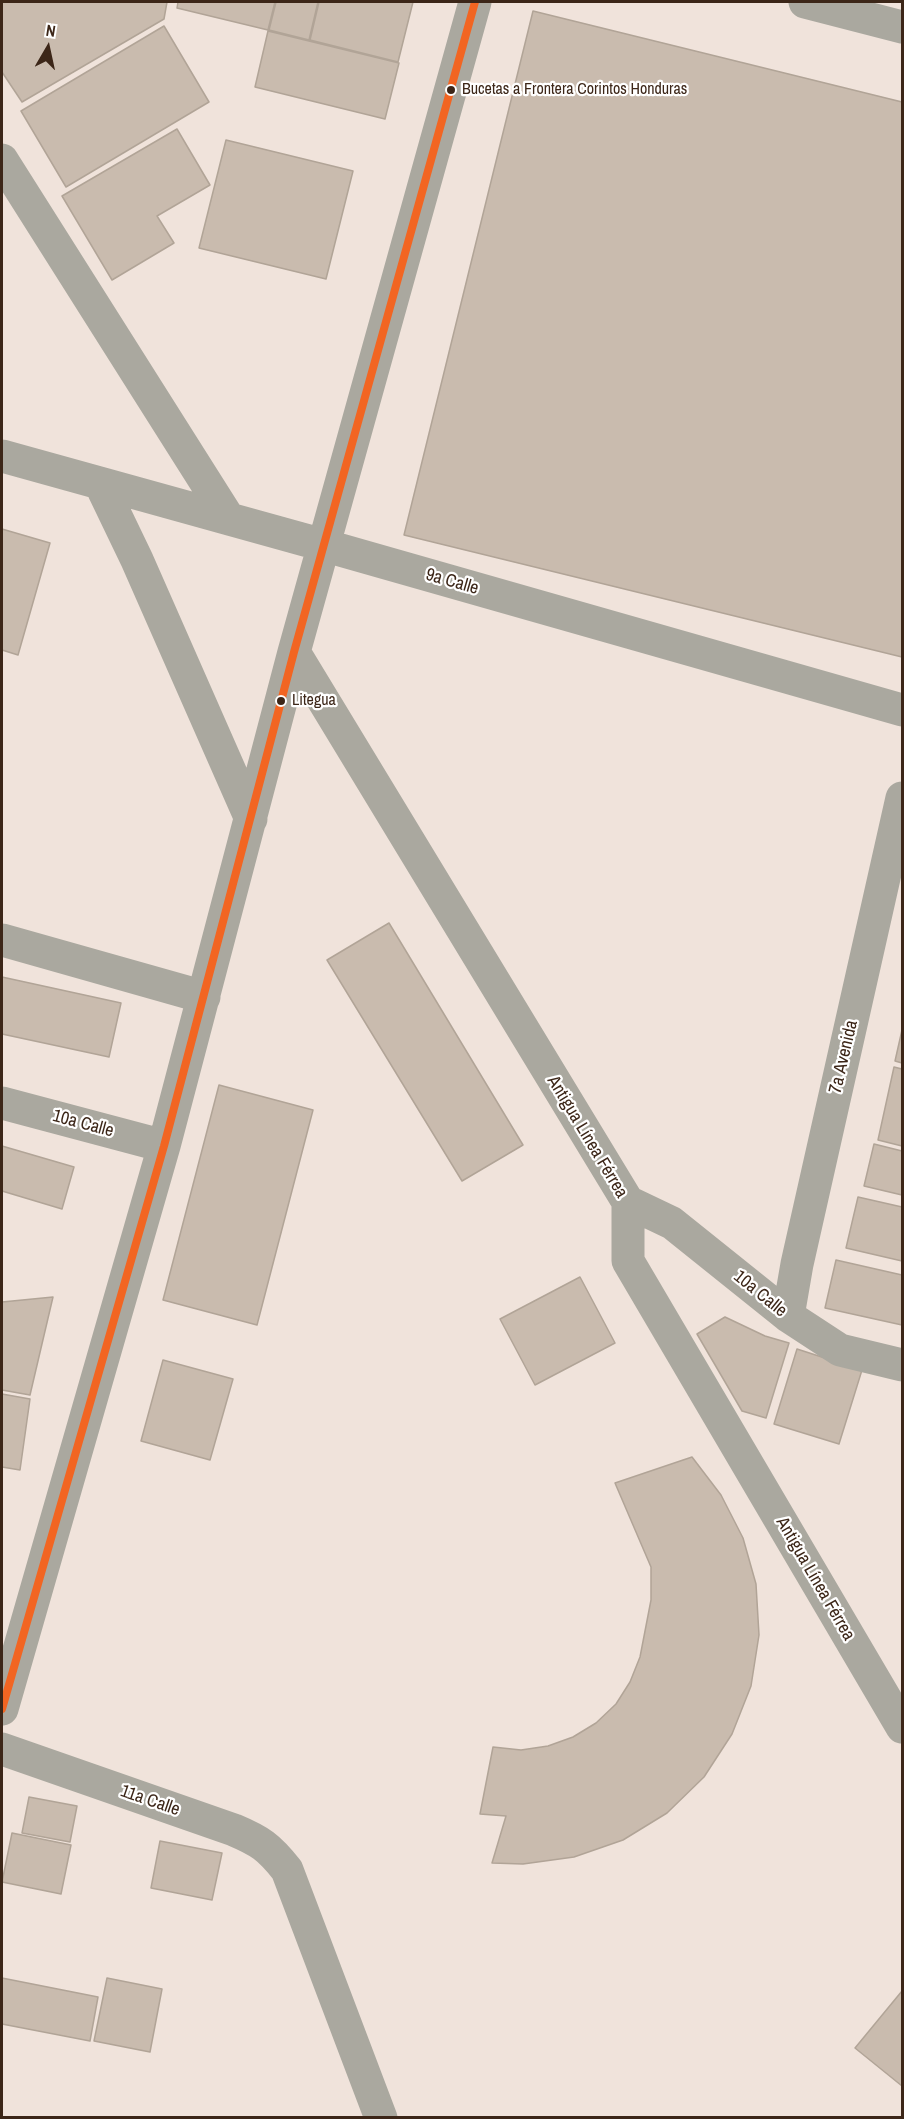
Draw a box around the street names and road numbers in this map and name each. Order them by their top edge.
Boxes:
street label: 9a Calle [423,564,481,600]
street label: 7a Avenida [825,1018,863,1096]
street label: Antigua Línea Férrea [542,1072,632,1202]
street label: 10a Calle [50,1105,116,1143]
street label: 10a Calle [729,1266,791,1322]
street label: Antigua Línea Férrea [771,1514,859,1644]
street label: 11a Calle [118,1781,182,1821]

